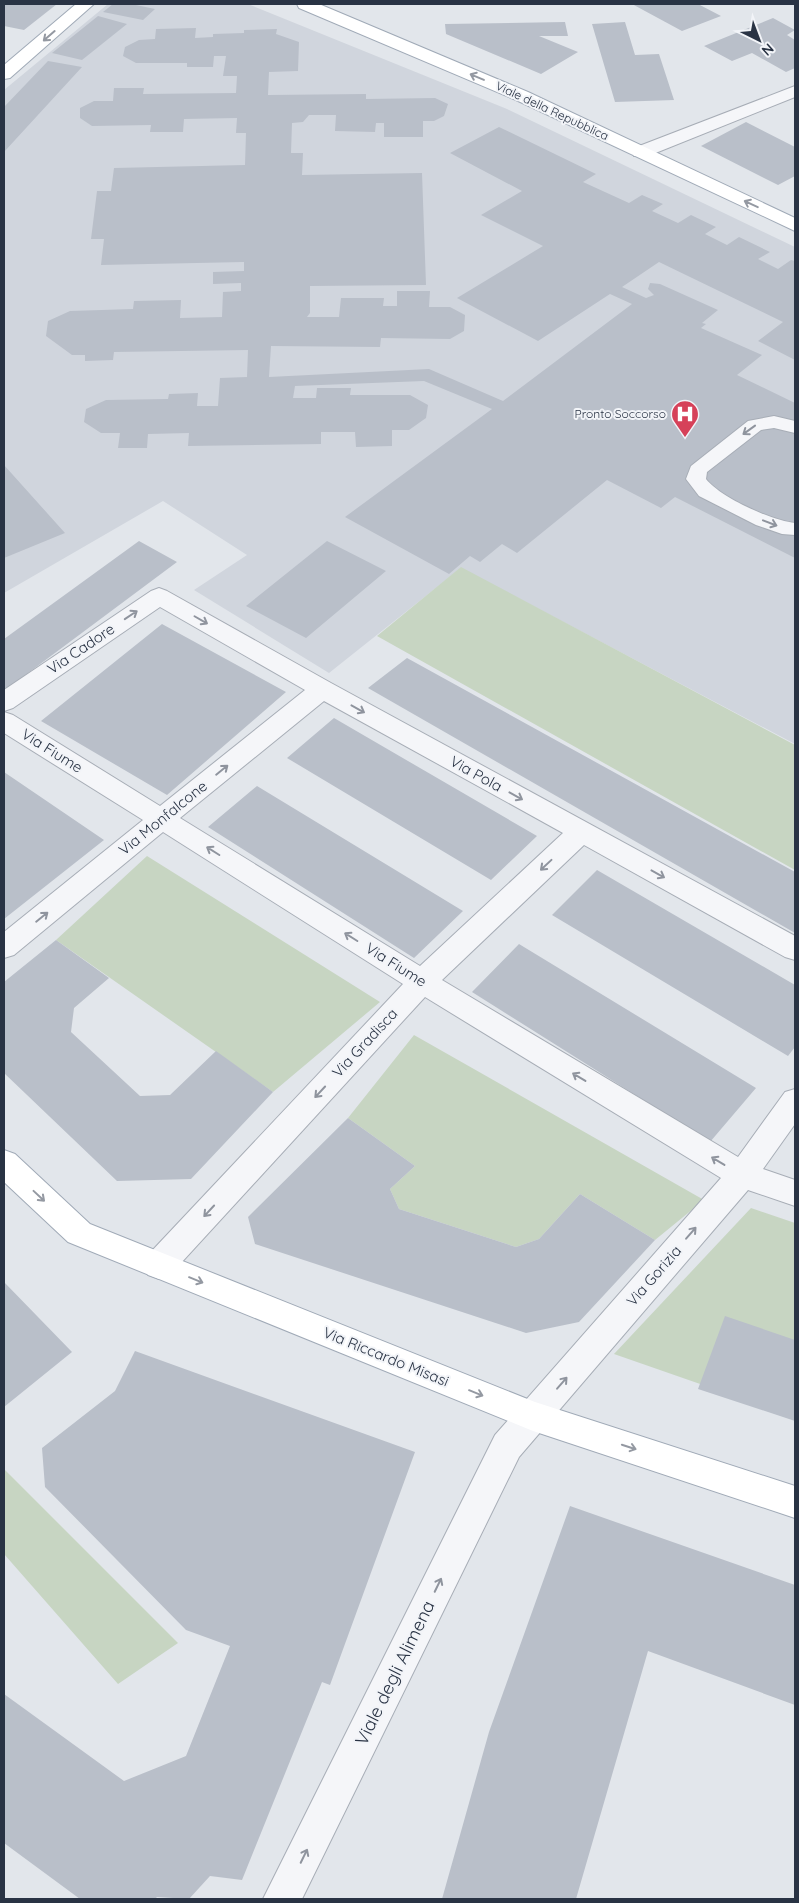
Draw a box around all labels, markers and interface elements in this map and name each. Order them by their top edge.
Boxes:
north arrow [734,15,784,65]
one-way arrow [42,30,55,41]
text: N [758,40,778,60]
one-way arrow [470,72,485,82]
street label: Viale della Repubblica [493,78,611,143]
one-way arrow [744,199,759,209]
hospital icon: Pronto Soccorso [670,399,700,438]
place label: Pronto Soccorso [575,406,666,421]
one-way arrow [742,425,756,435]
one-way arrow [762,519,777,529]
one-way arrow [123,610,137,620]
one-way arrow [193,616,208,626]
street label: Via Cadore [43,619,118,678]
one-way arrow [350,704,365,714]
street label: Via Fiume [18,724,86,777]
street label: Via Pola [447,751,506,796]
one-way arrow [216,765,229,776]
street label: Via Monfalcone [115,776,211,859]
one-way arrow [508,791,522,801]
one-way arrow [207,846,221,856]
one-way arrow [540,859,552,871]
one-way arrow [650,869,665,879]
one-way arrow [35,911,48,922]
one-way arrow [345,931,359,941]
street label: Via Fiume [362,938,430,991]
street label: Via Gradisca [328,1004,401,1081]
one-way arrow [573,1071,587,1081]
one-way arrow [314,1085,326,1098]
one-way arrow [712,1155,726,1165]
one-way arrow [33,1190,46,1202]
one-way arrow [204,1204,215,1217]
one-way arrow [686,1227,697,1240]
street label: Via Gorizia [622,1241,685,1310]
one-way arrow [188,1275,203,1285]
street label: Via Riccardo Misasi [320,1323,452,1390]
one-way arrow [556,1376,568,1389]
one-way arrow [468,1389,483,1398]
one-way arrow [621,1443,637,1453]
one-way arrow [434,1578,443,1593]
street label: Viale degli Alimena [349,1597,440,1749]
one-way arrow [299,1848,309,1863]

